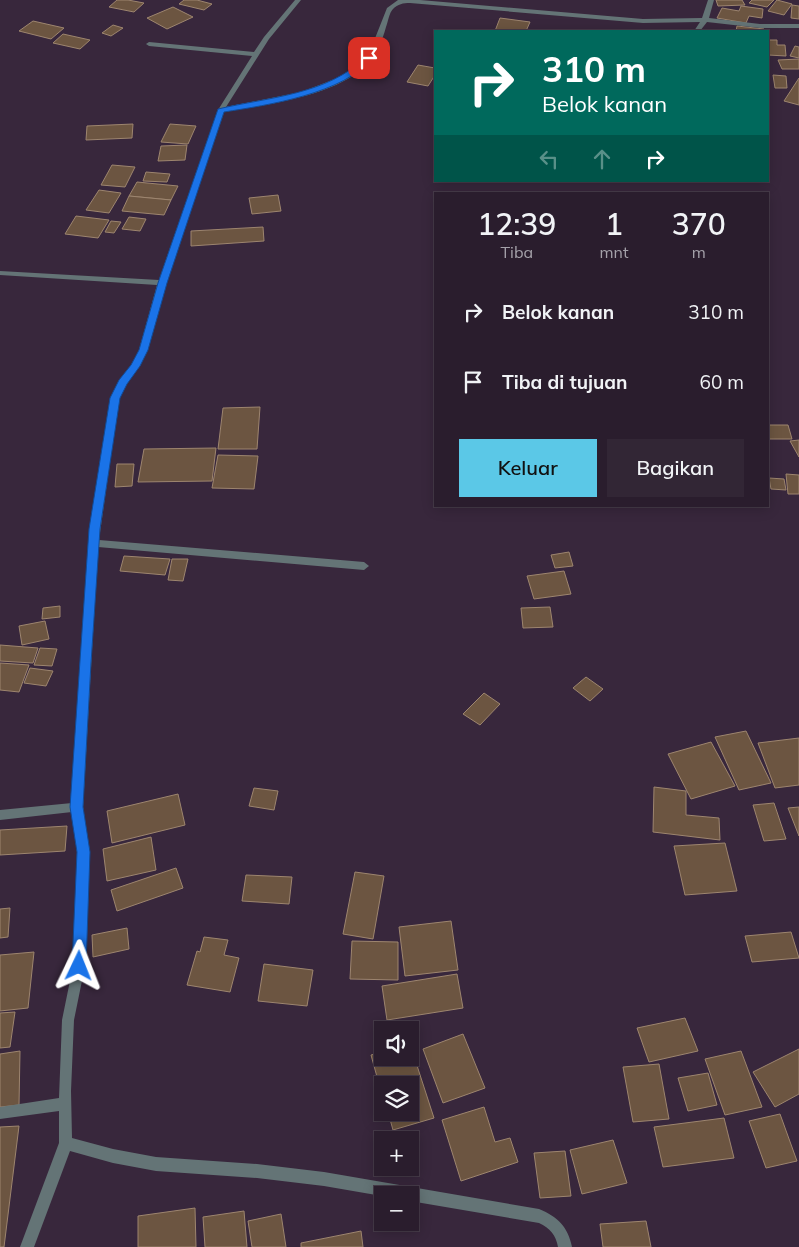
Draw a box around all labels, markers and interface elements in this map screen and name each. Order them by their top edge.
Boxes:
pin [348,37,390,79]
icon: arrive [355,44,383,72]
text: 310 m [542,47,646,91]
icon: right [459,50,524,115]
text: Belok kanan [542,90,667,118]
icon: left [535,145,563,173]
icon: ahead [588,145,616,173]
icon: right [641,145,669,173]
text: 12:39 [477,205,556,243]
text: 1 [605,205,623,243]
text: 370 [672,205,726,243]
text: Tiba [500,242,533,262]
text: mnt [600,242,629,262]
text: m [692,242,706,262]
icon: right [459,298,487,326]
text: Belok kanan [502,300,614,324]
text: 310 m [688,300,744,324]
icon: arrive [459,368,487,396]
text: Tiba di tujuan [502,370,627,394]
text: 60 m [700,370,744,394]
button: Keluar [459,439,597,497]
button: Bagikan [607,439,744,497]
position arrow [52,939,104,991]
map controls [374,1021,419,1231]
button: sound [374,1021,419,1066]
button: layers [374,1076,419,1121]
button: + [374,1131,419,1176]
button: − [374,1186,419,1231]

